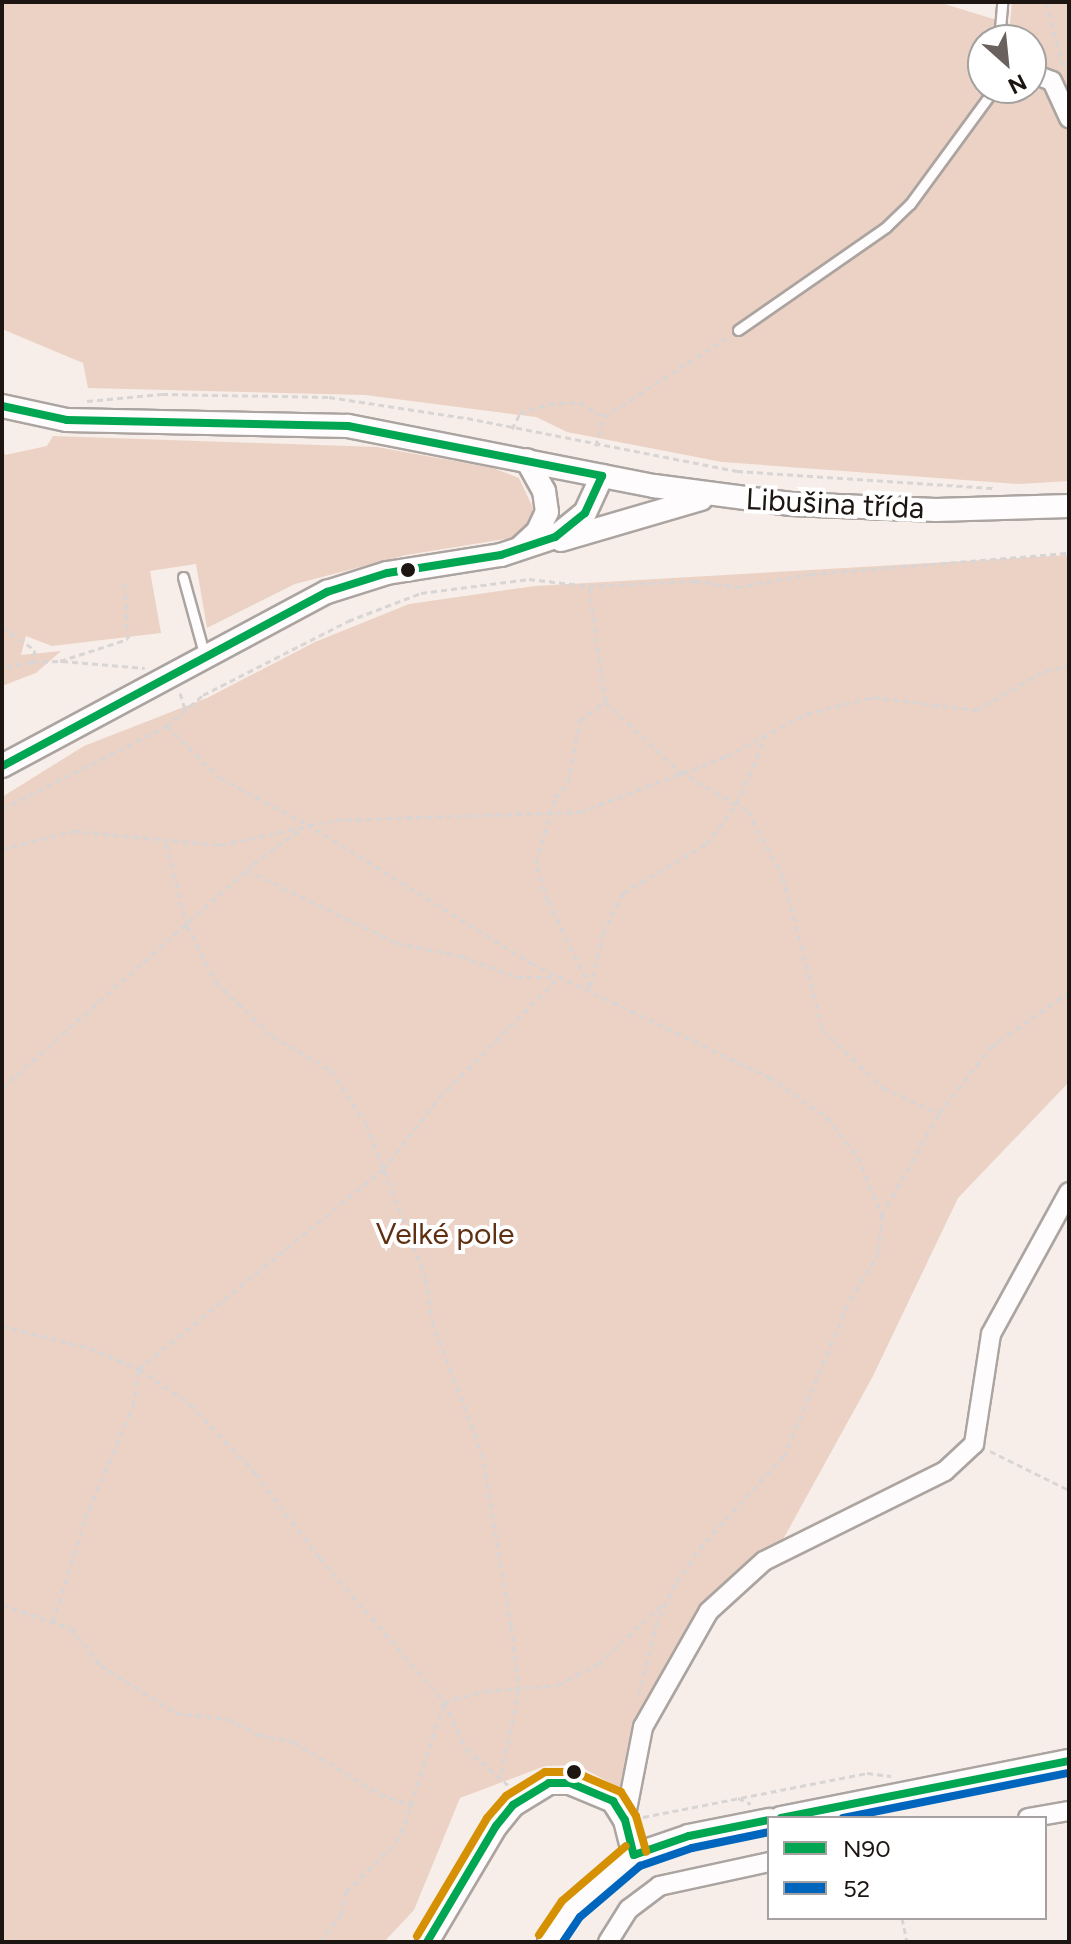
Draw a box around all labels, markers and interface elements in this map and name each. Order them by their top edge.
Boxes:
north arrow [967,24,1047,104]
text: N [1004,68,1031,100]
street label: Libušina třída [745,481,925,527]
unlabelled marker [400,562,416,578]
park label: Velké pole [376,1216,514,1252]
unlabelled marker [566,1764,582,1780]
legend [767,1816,1047,1920]
text: N90 [843,1834,891,1863]
text: 52 [843,1874,870,1903]

